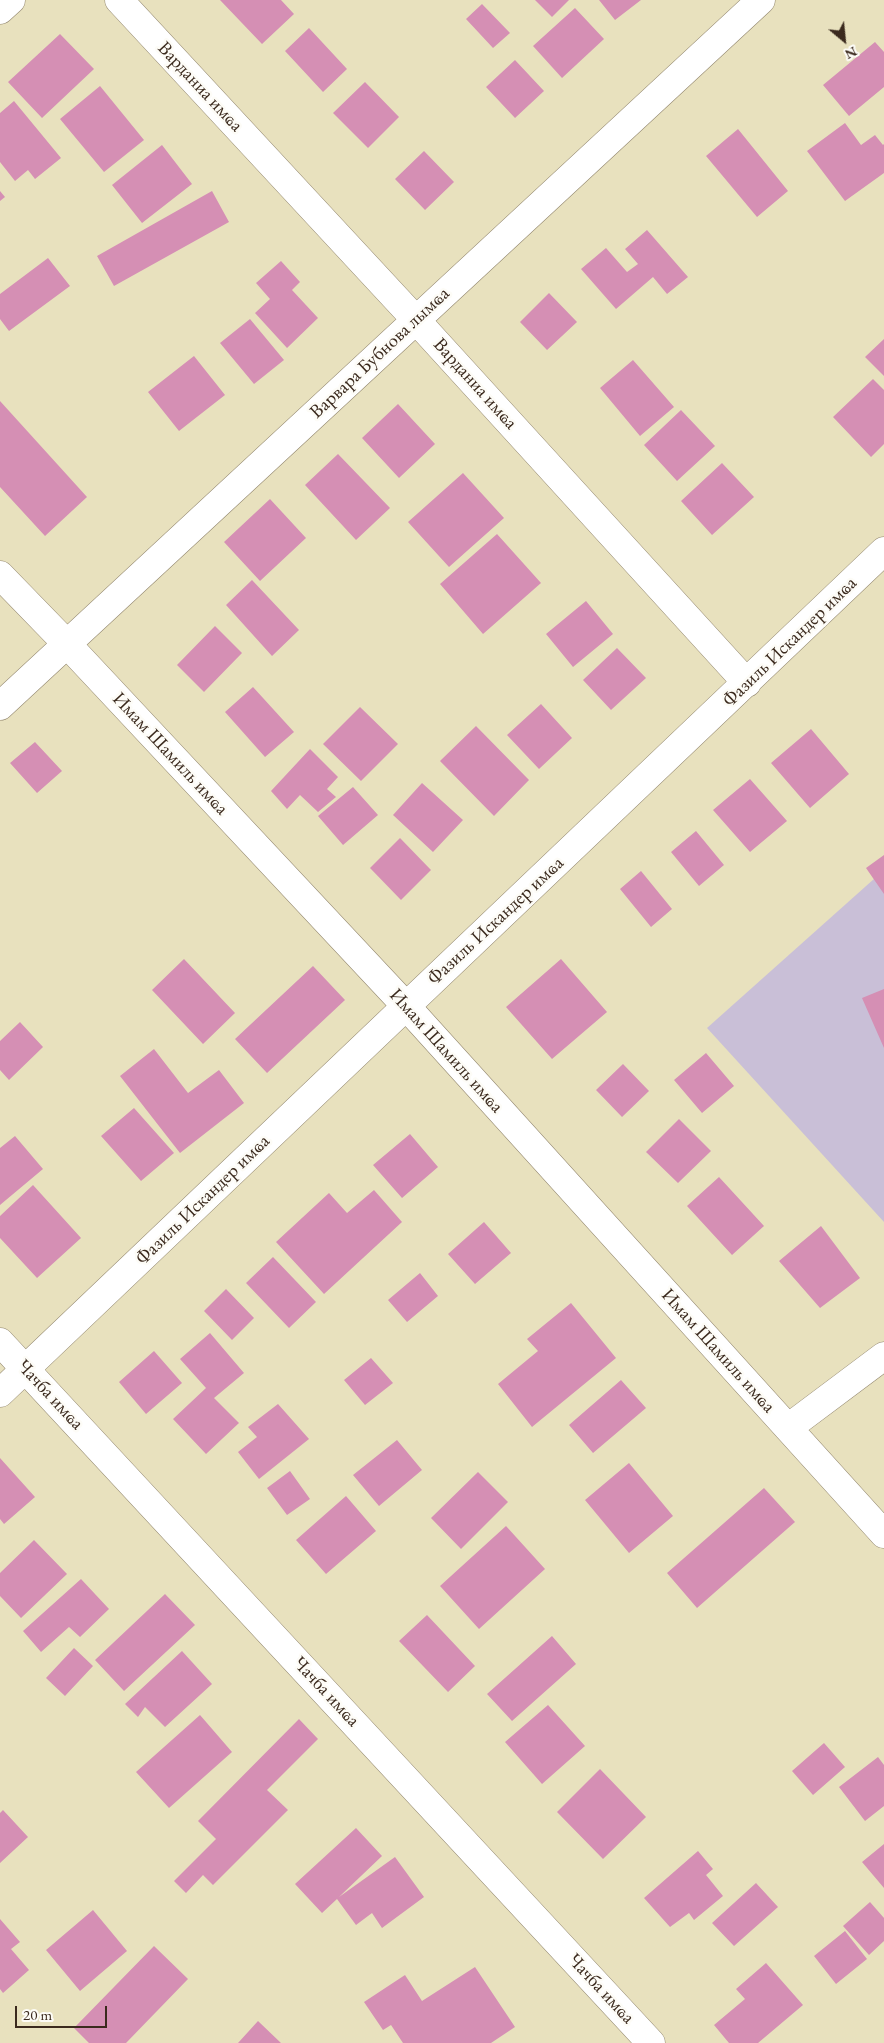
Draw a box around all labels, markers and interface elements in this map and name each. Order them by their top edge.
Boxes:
north arrow [819,15,869,65]
street label: Варданиа имҩа [152,37,248,137]
text: N [842,43,860,64]
street label: Варвара Бубнова лымҩа [306,282,454,424]
street label: Варданиа имҩа [428,334,522,434]
street label: Фазиль Искандер имҩа [718,572,862,712]
street label: Имам Шамиль имҩа [107,688,233,820]
street label: Фазиль Искандер имҩа [423,852,569,990]
street label: Имам Шамиль имҩа [384,984,508,1118]
street label: Фазиль Искандер имҩа [131,1130,275,1270]
street label: Имам Шамиль имҩа [656,1284,780,1418]
street label: Чачба имҩа [12,1355,88,1435]
street label: Чачба имҩа [288,1652,364,1732]
street label: Чачба имҩа [563,1949,639,2029]
scale bar [18,1996,110,2028]
text: 20 m [23,2005,52,2024]

